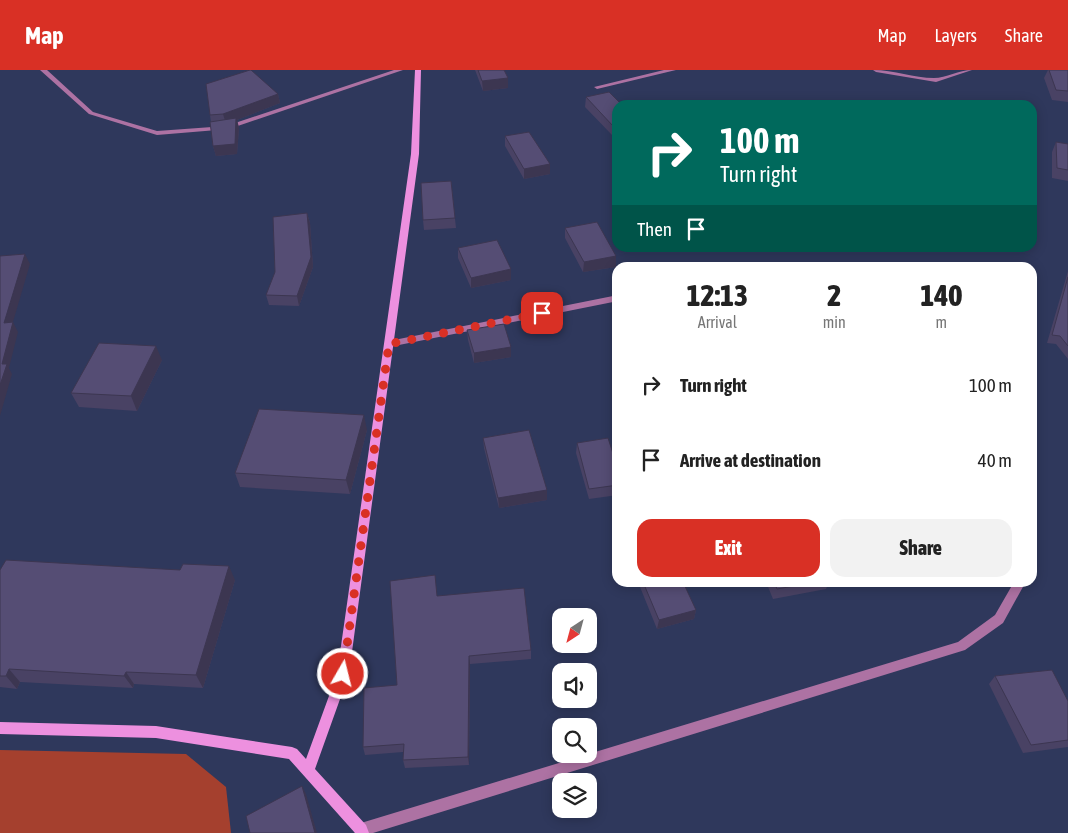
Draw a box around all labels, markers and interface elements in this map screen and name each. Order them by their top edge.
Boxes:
text: Map [25,22,64,49]
text: Map [877,25,906,46]
text: Layers [934,25,977,46]
text: Share [1005,25,1043,46]
icon: right [637,120,702,185]
text: 100 m [720,120,799,160]
text: Turn right [720,161,797,187]
icon: arrive [682,215,710,243]
text: Then [637,218,672,240]
text: 12:13 [686,278,748,312]
text: 2 [827,278,841,312]
text: 140 [920,278,962,312]
pin [521,292,563,334]
icon: arrive [528,299,556,327]
text: Arrival [698,313,737,331]
text: min [823,313,846,331]
text: m [936,313,947,331]
icon: right [637,371,665,399]
text: Turn right [680,374,747,396]
text: 100 m [969,374,1012,396]
icon: arrive [637,446,665,474]
text: Arrive at destination [680,449,821,471]
text: 40 m [978,449,1012,471]
button: Exit [637,519,820,577]
button: Share [830,519,1012,577]
north arrow [552,608,598,652]
map controls [552,608,597,818]
position arrow [316,647,368,699]
button: sound [552,663,597,708]
button: search [552,718,597,763]
button: layers [552,773,597,818]

